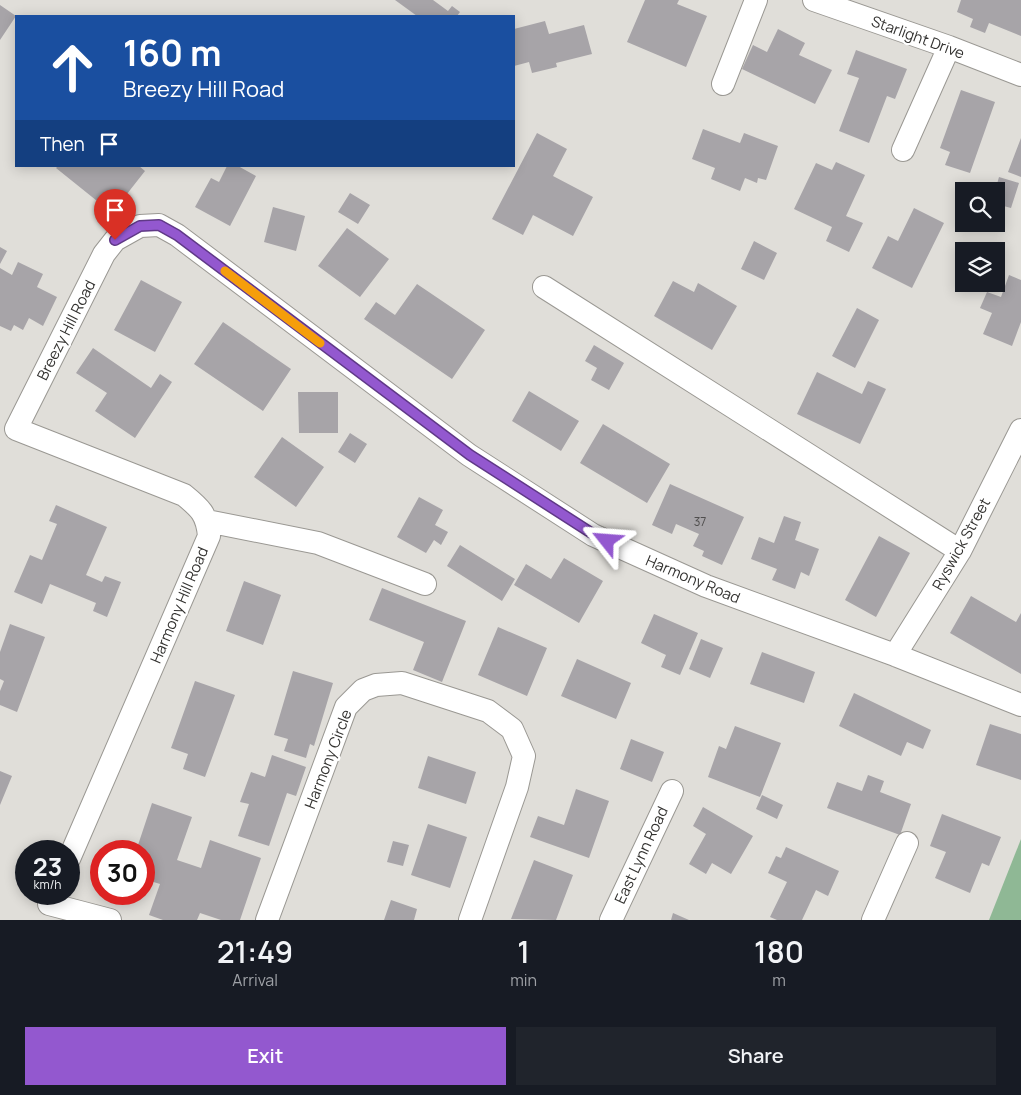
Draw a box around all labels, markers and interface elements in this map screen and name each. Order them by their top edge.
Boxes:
street label: Starlight Drive [868,10,968,64]
text: 160 m [123,29,222,77]
icon: ahead [40,35,105,100]
text: Breezy Hill Road [123,74,284,104]
icon: arrive [95,130,123,158]
text: Then [40,131,85,157]
map controls [955,182,1005,292]
button: search [955,182,1005,232]
pin [94,189,136,240]
icon: arrive [101,196,129,224]
button: layers [955,242,1005,292]
street label: Breezy Hill Road [32,276,100,384]
street label: Ryswick Street [927,494,995,594]
house number: 37 [694,513,706,530]
position arrow [580,514,632,566]
street label: Harmony Hill Road [145,544,213,666]
street label: Harmony Road [643,550,743,608]
street label: Harmony Circle [299,706,357,812]
street label: East Lynn Road [609,803,673,907]
speed limit sign: 30 [90,840,155,905]
text: 23 [33,849,62,884]
text: km/h [34,876,61,893]
text: 21:49 [217,931,293,972]
text: 1 [517,931,530,972]
text: 180 [754,931,804,972]
text: Arrival [232,969,278,991]
text: min [510,969,537,991]
text: m [772,969,786,991]
button: Exit [25,1027,506,1085]
button: Share [516,1027,996,1085]

